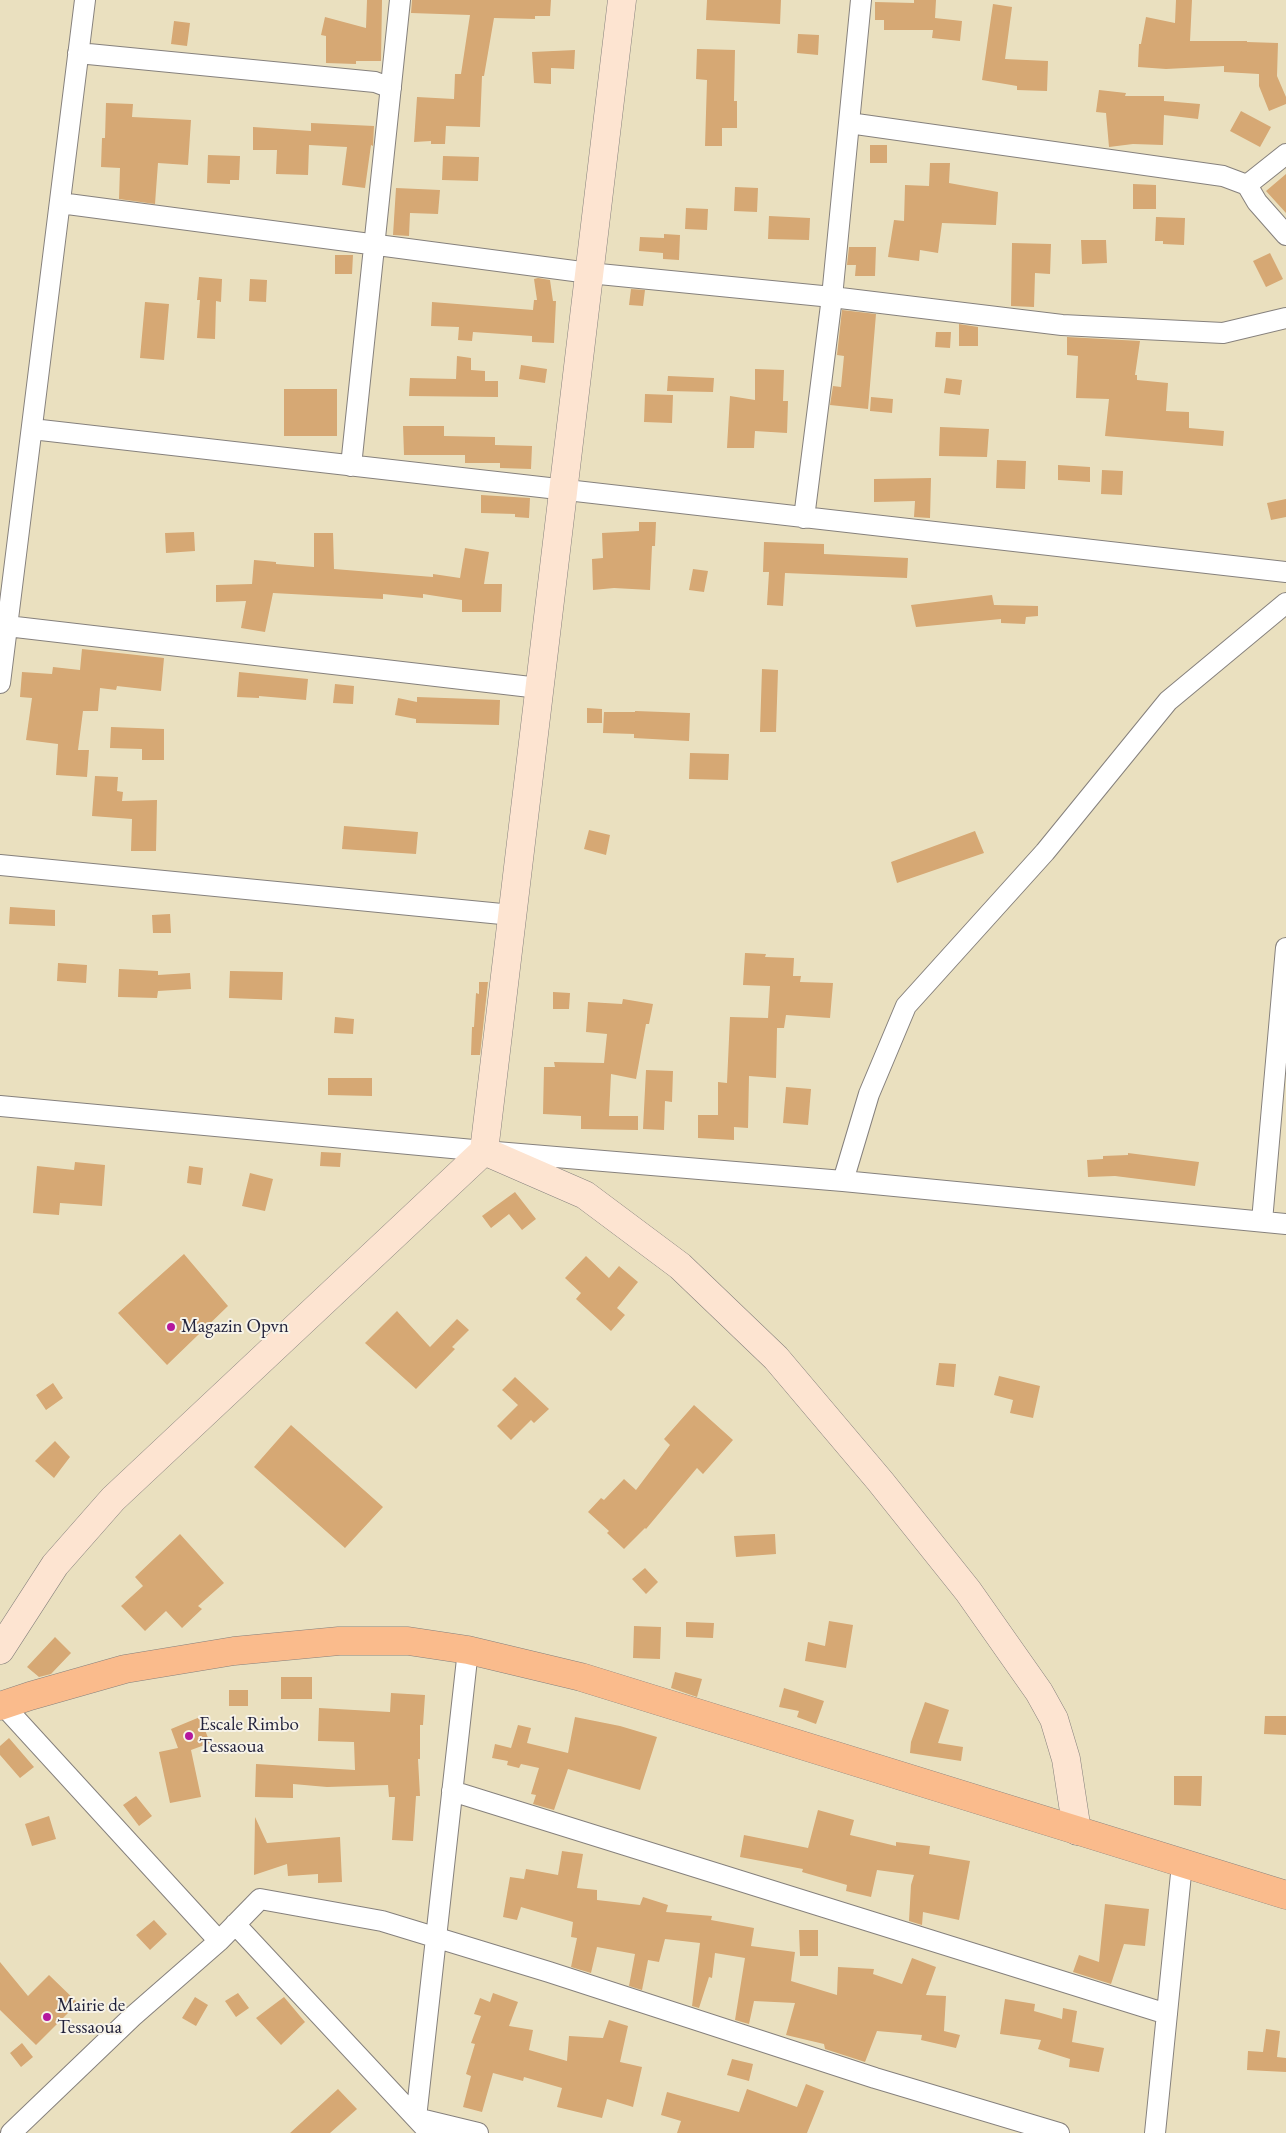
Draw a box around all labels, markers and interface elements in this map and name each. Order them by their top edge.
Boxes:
place label: Magazin Opvn [181,1316,289,1338]
marker: Magazin Opvn [165,1321,177,1333]
place label: Escale Rimbo Tessaoua [199,1714,299,1758]
marker: Escale Rimbo Tessaoua [183,1730,195,1742]
place label: Mairie de Tessaoua [57,1995,125,2039]
marker: Mairie de Tessaoua [41,2011,53,2023]

